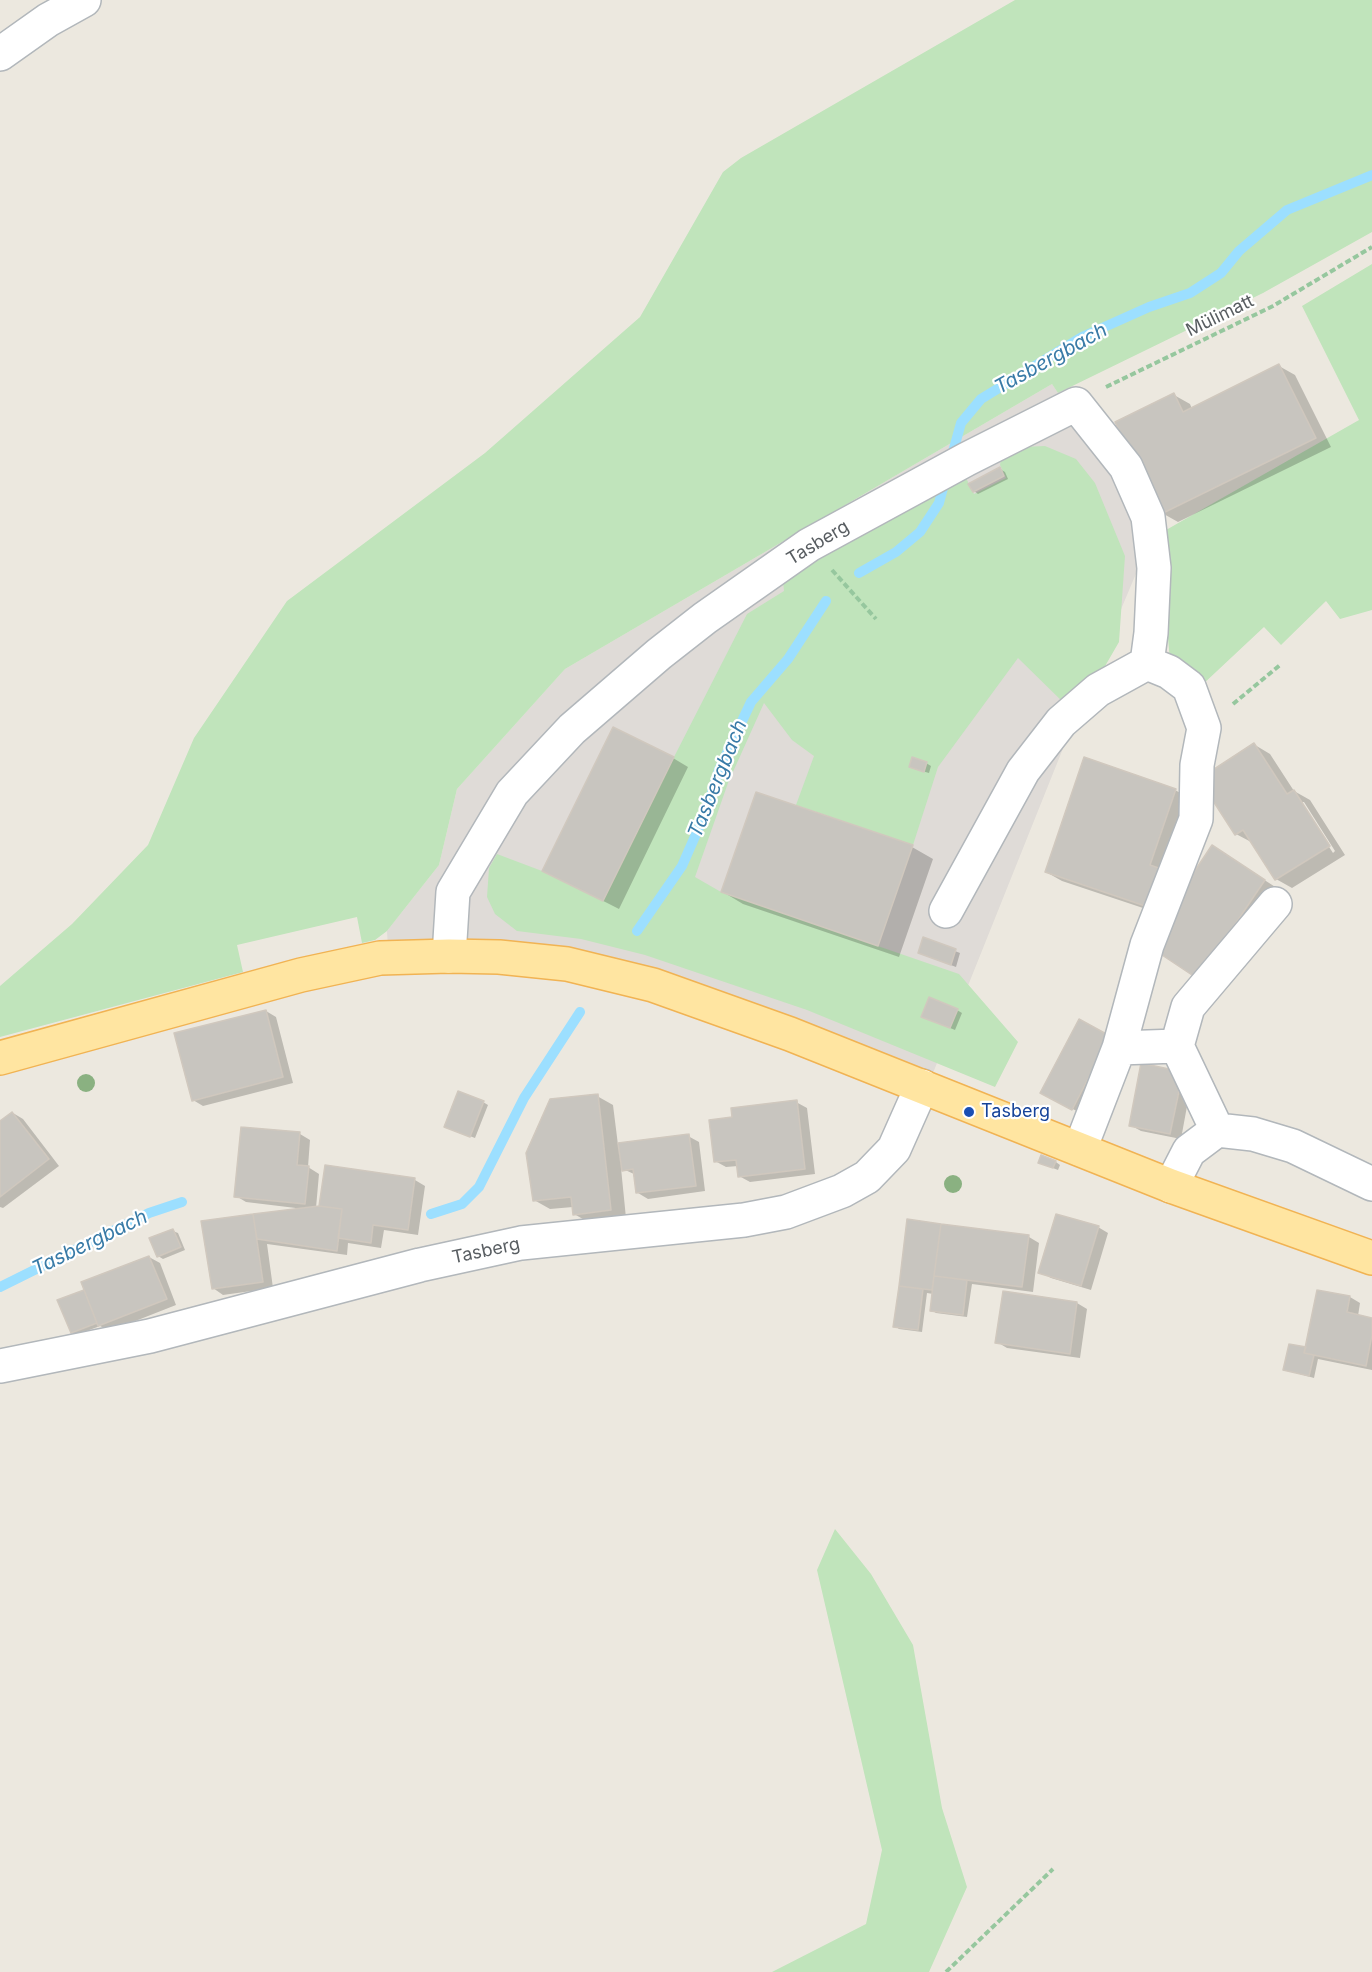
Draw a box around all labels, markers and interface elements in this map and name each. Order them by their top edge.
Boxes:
street label: Mülimatt [1183,290,1257,342]
water label: Tasbergbach [990,318,1112,400]
street label: Tasberg [783,516,853,570]
water label: Tasbergbach [683,716,753,842]
place label: Tasberg [981,1101,1050,1123]
marker: Tasberg [962,1105,976,1119]
water label: Tasbergbach [28,1205,152,1281]
street label: Tasberg [450,1233,522,1269]

